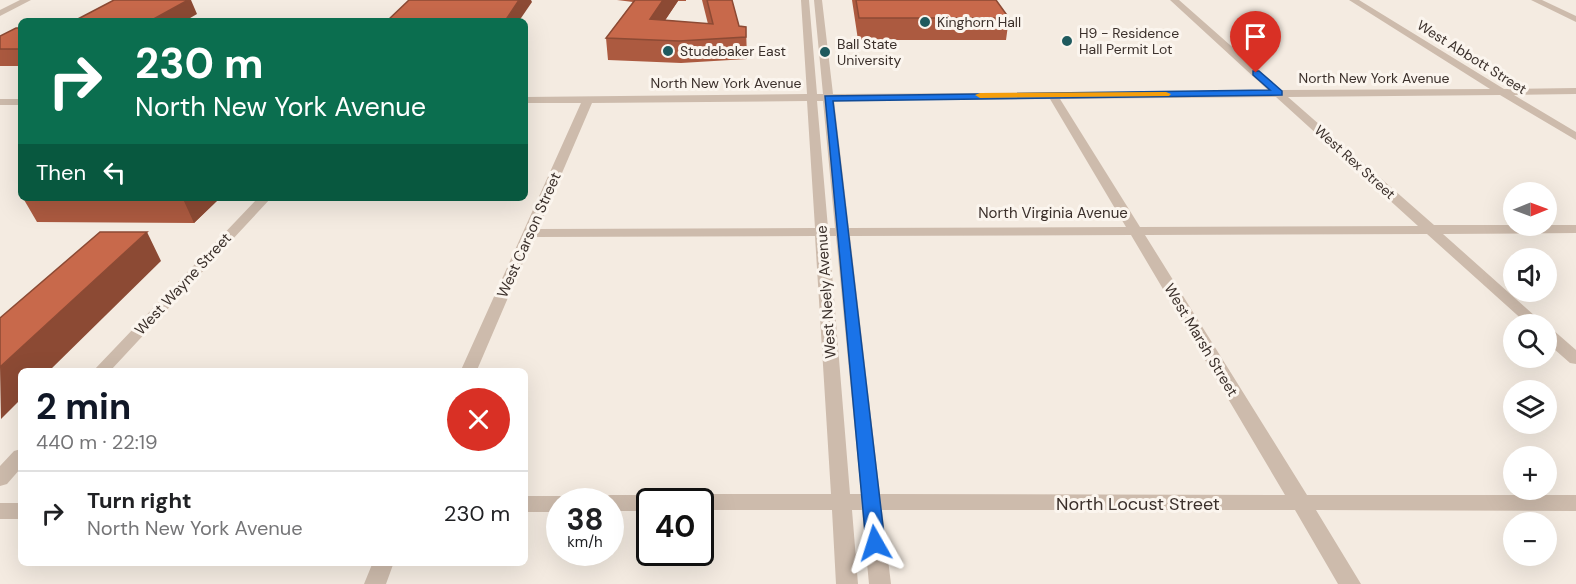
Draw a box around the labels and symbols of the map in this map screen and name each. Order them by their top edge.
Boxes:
pin [1230,11,1281,73]
place label: Kinghorn Hall [937,13,1021,31]
marker: Kinghorn Hall [918,15,932,29]
street label: West Abbott Street [1414,16,1530,98]
place label: H9 - Residence Hall Permit Lot [1079,24,1179,58]
marker: H9 - Residence Hall Permit Lot [1060,34,1074,48]
place label: Ball State University [837,35,902,69]
place label: Studebaker East [680,42,786,60]
marker: Studebaker East [661,44,675,58]
marker: Ball State University [818,45,832,59]
street label: North New York Avenue [1299,69,1450,87]
street label: North New York Avenue [651,74,802,92]
street label: West Rex Street [1311,121,1399,203]
street label: West Carson Street [492,169,566,301]
north arrow [1503,182,1557,236]
street label: North Virginia Avenue [978,203,1128,223]
street label: West Neely Avenue [811,225,841,359]
street label: West Wayne Street [130,228,236,339]
street label: West Marsh Street [1159,280,1243,400]
speed limit sign: 40 [636,488,714,566]
street label: North Locust Street [1056,492,1220,516]
position arrow [843,511,907,575]

